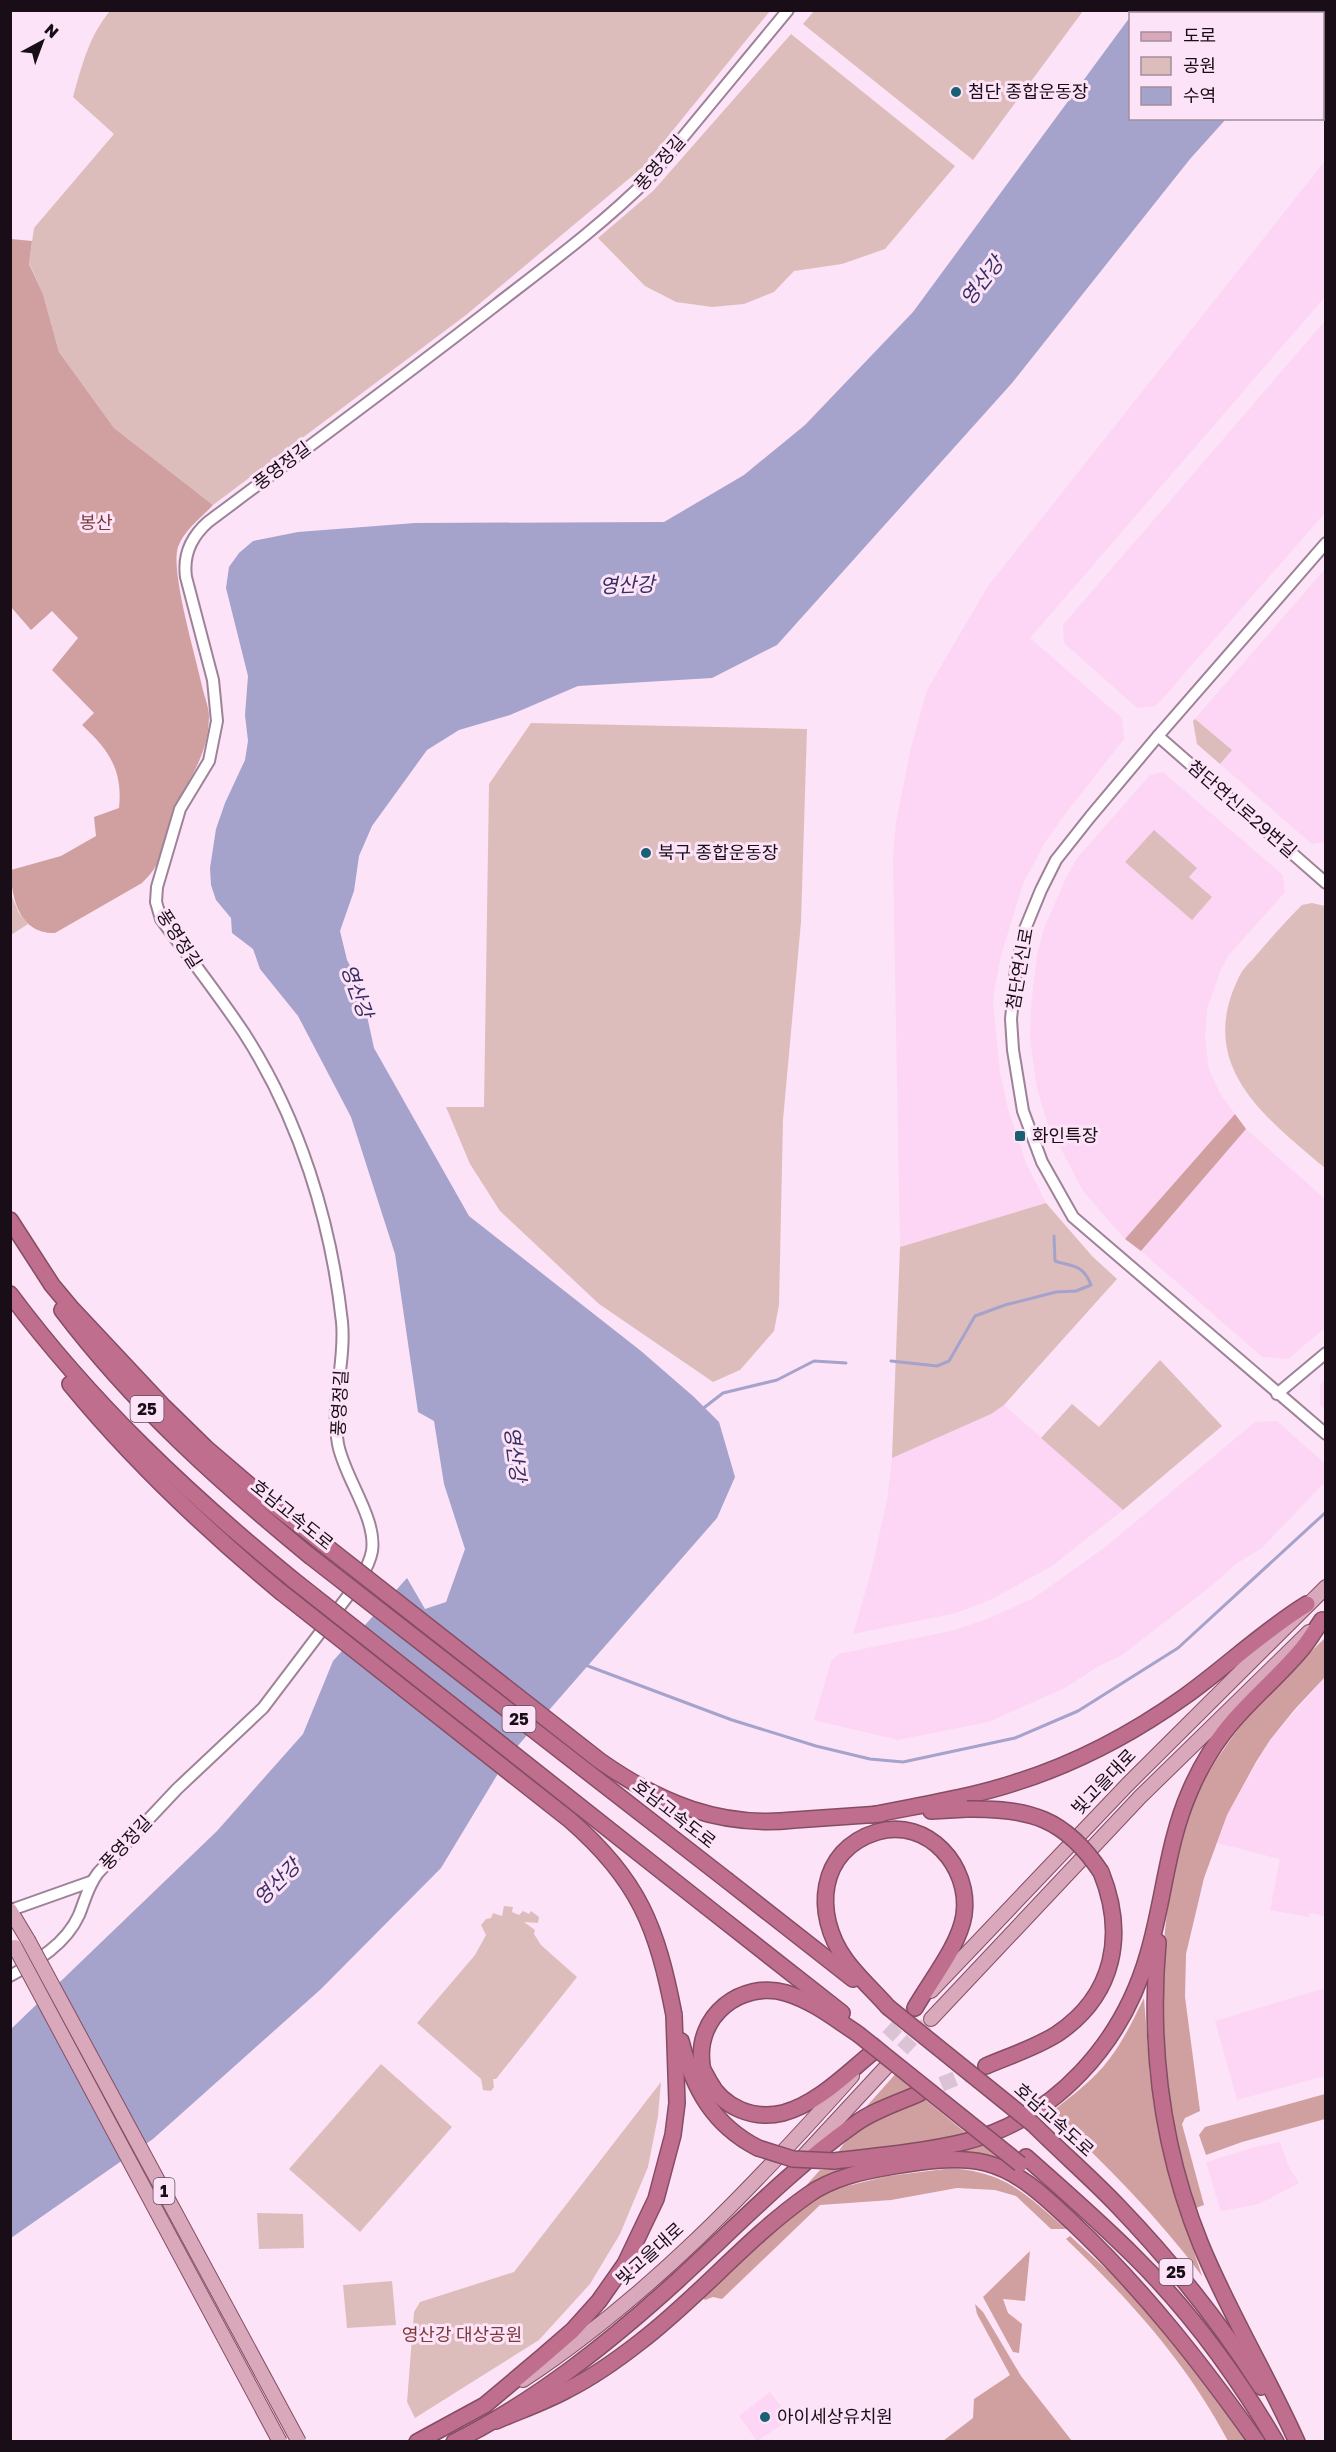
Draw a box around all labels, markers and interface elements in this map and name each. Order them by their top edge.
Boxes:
north arrow [12,12,72,72]
legend [1129,12,1324,120]
text: N [41,19,63,42]
text: 도로 [1183,24,1216,46]
text: 공원 [1183,54,1216,76]
place label: 첨단 종합운동장 [968,80,1088,102]
text: 수역 [1183,84,1216,106]
marker: 첨단 종합운동장 [949,85,963,99]
street label: 풍영정길 [629,130,689,195]
water label: 영산강 [955,249,1009,310]
street label: 풍영정길 [248,436,314,494]
park label: 봉산 [79,511,113,533]
water label: 영산강 [599,571,658,597]
street label: 첨단연신로29번길 [1184,755,1302,862]
place label: 북구 종합운동장 [658,841,778,863]
marker: 북구 종합운동장 [639,846,653,860]
street label: 풍영정길 [153,905,207,972]
street label: 첨단연신로 [1001,926,1037,1012]
water label: 영산강 [337,961,380,1023]
place label: 화인특장 [1032,1124,1098,1146]
marker: 화인특장 [1013,1129,1027,1143]
street label: 풍영정길 [326,1369,352,1437]
road number: 25 [130,1396,164,1422]
water label: 영산강 [501,1425,532,1485]
street label: 호남고속도로 [247,1474,338,1554]
road number: 25 [502,1706,536,1732]
street label: 빛고을대로 [1067,1744,1140,1819]
street label: 호남고속도로 [629,1774,721,1852]
street label: 풍영정길 [95,1811,156,1874]
water label: 영산강 [248,1851,306,1909]
street label: 호남고속도로 [1010,2078,1099,2161]
road number: 1 [154,2178,174,2204]
street label: 빛고을대로 [611,2217,687,2289]
road number: 25 [1160,2259,1192,2285]
park label: 영산강 대상공원 [402,2323,522,2345]
place label: 아이세상유치원 [777,2405,893,2427]
marker: 아이세상유치원 [758,2410,772,2424]

